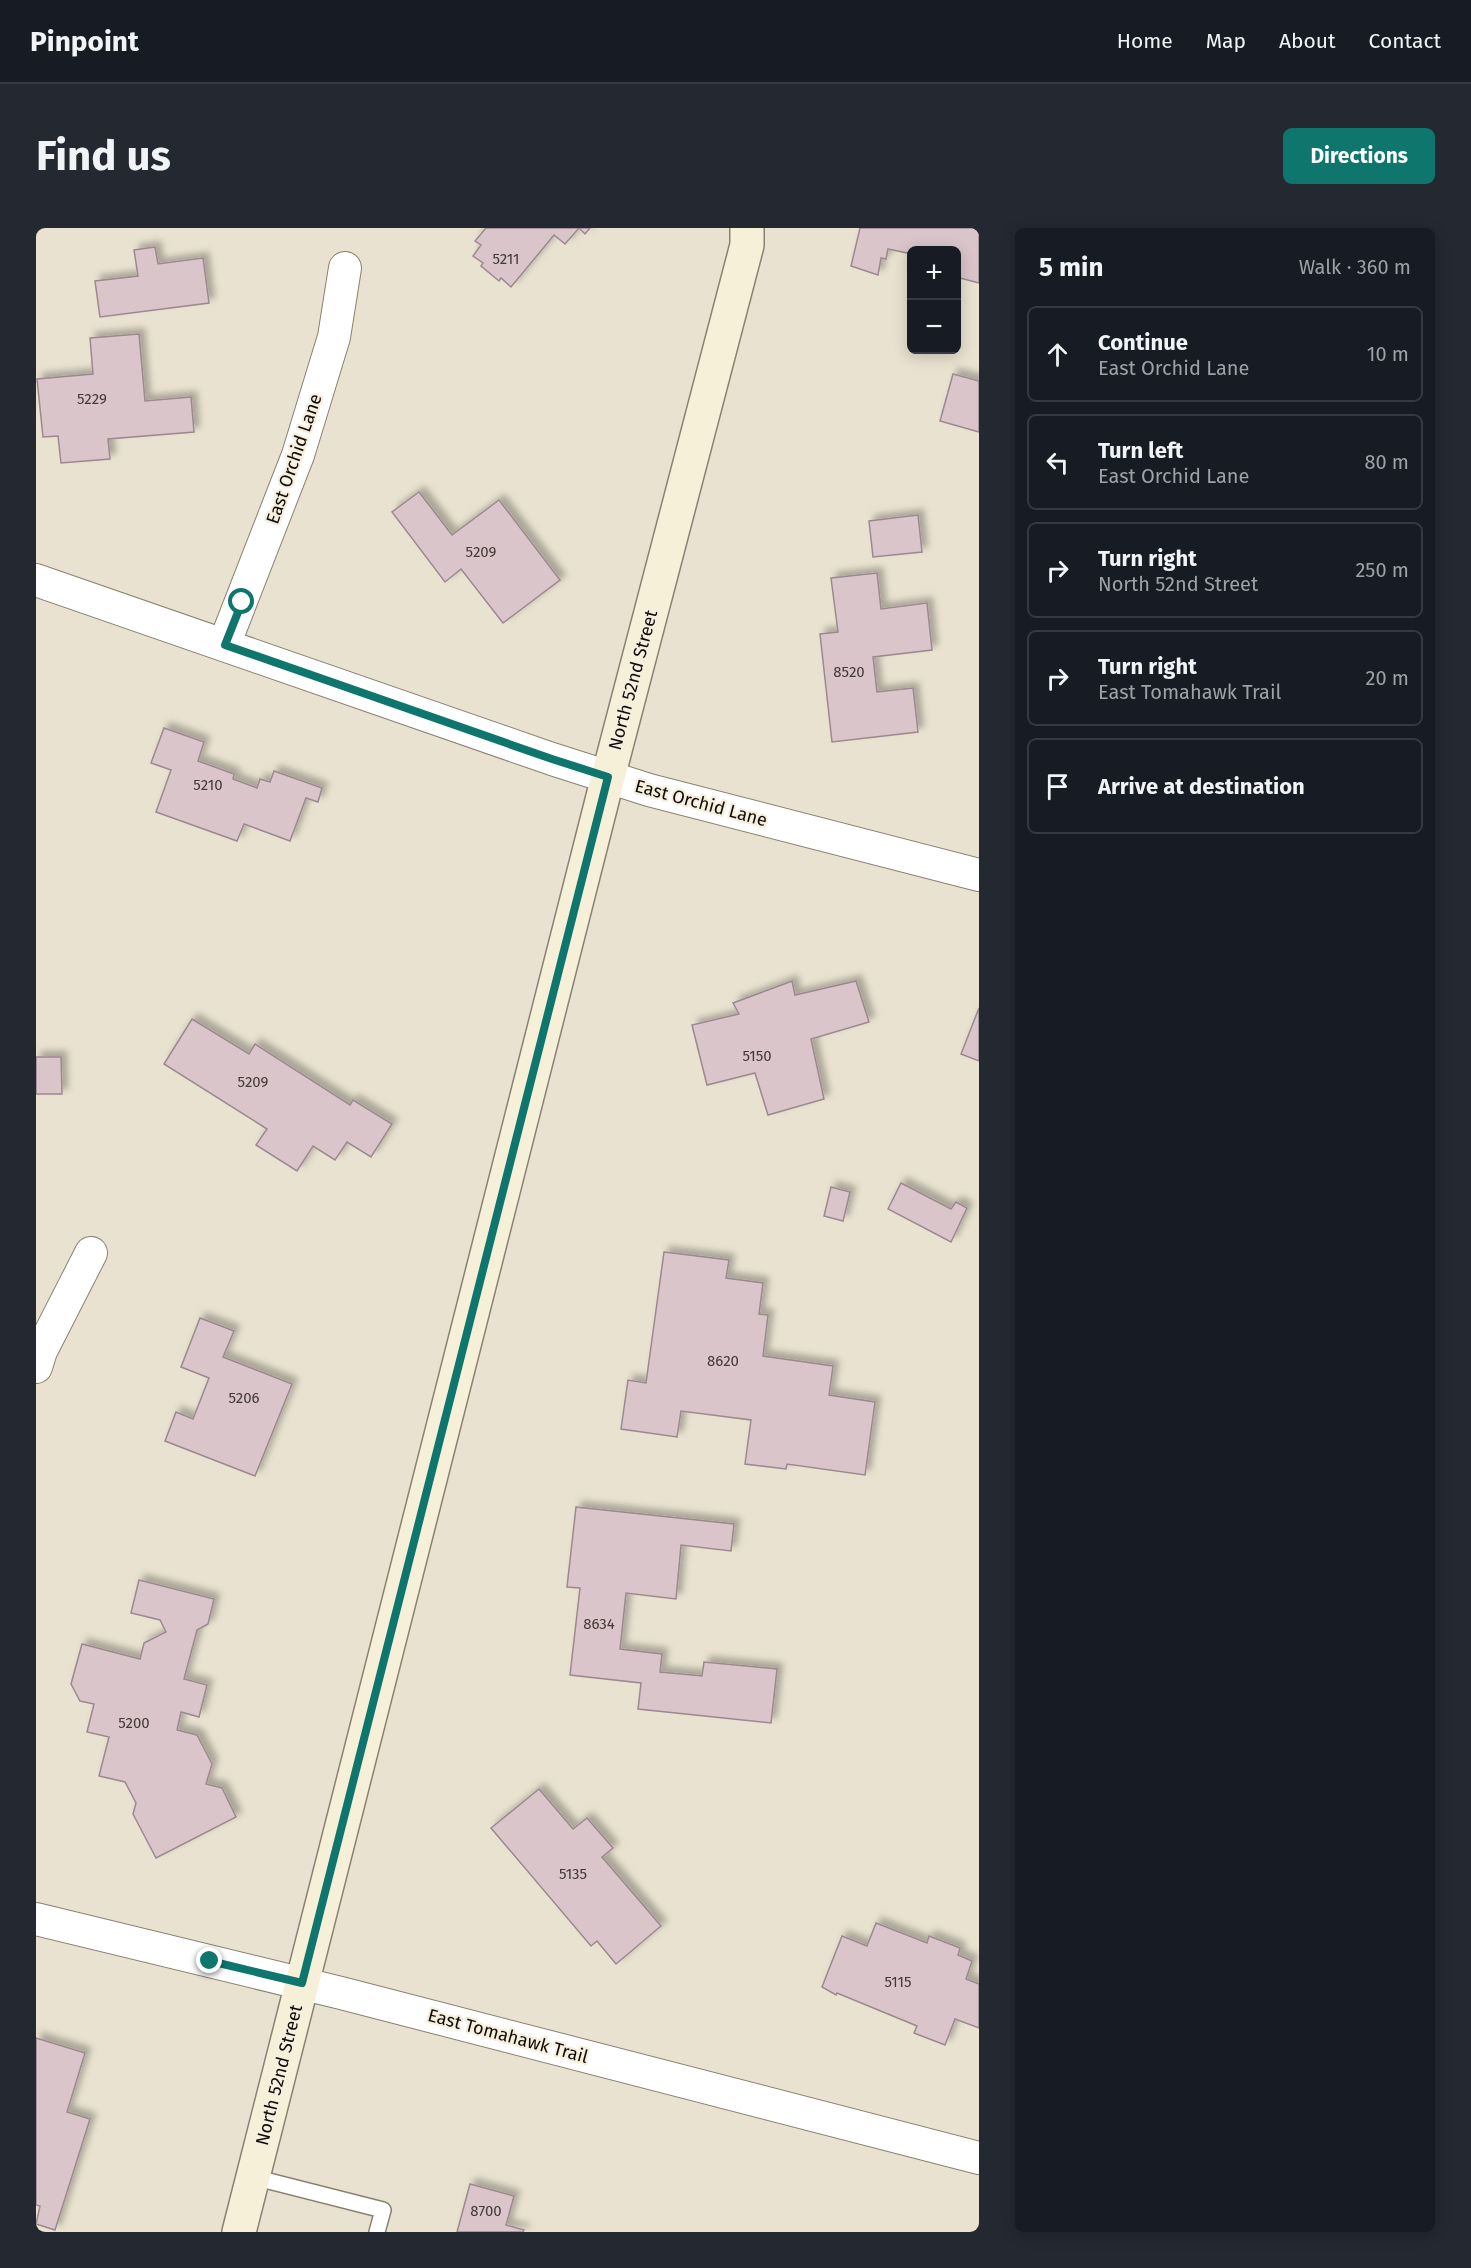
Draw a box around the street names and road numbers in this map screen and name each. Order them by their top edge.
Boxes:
street label: East Orchid Lane [261,391,327,527]
street label: North 52nd Street [604,607,662,752]
street label: East Orchid Lane [632,775,770,831]
street label: North 52nd Street [251,2002,307,2148]
street label: East Tomahawk Trail [425,2004,591,2068]

